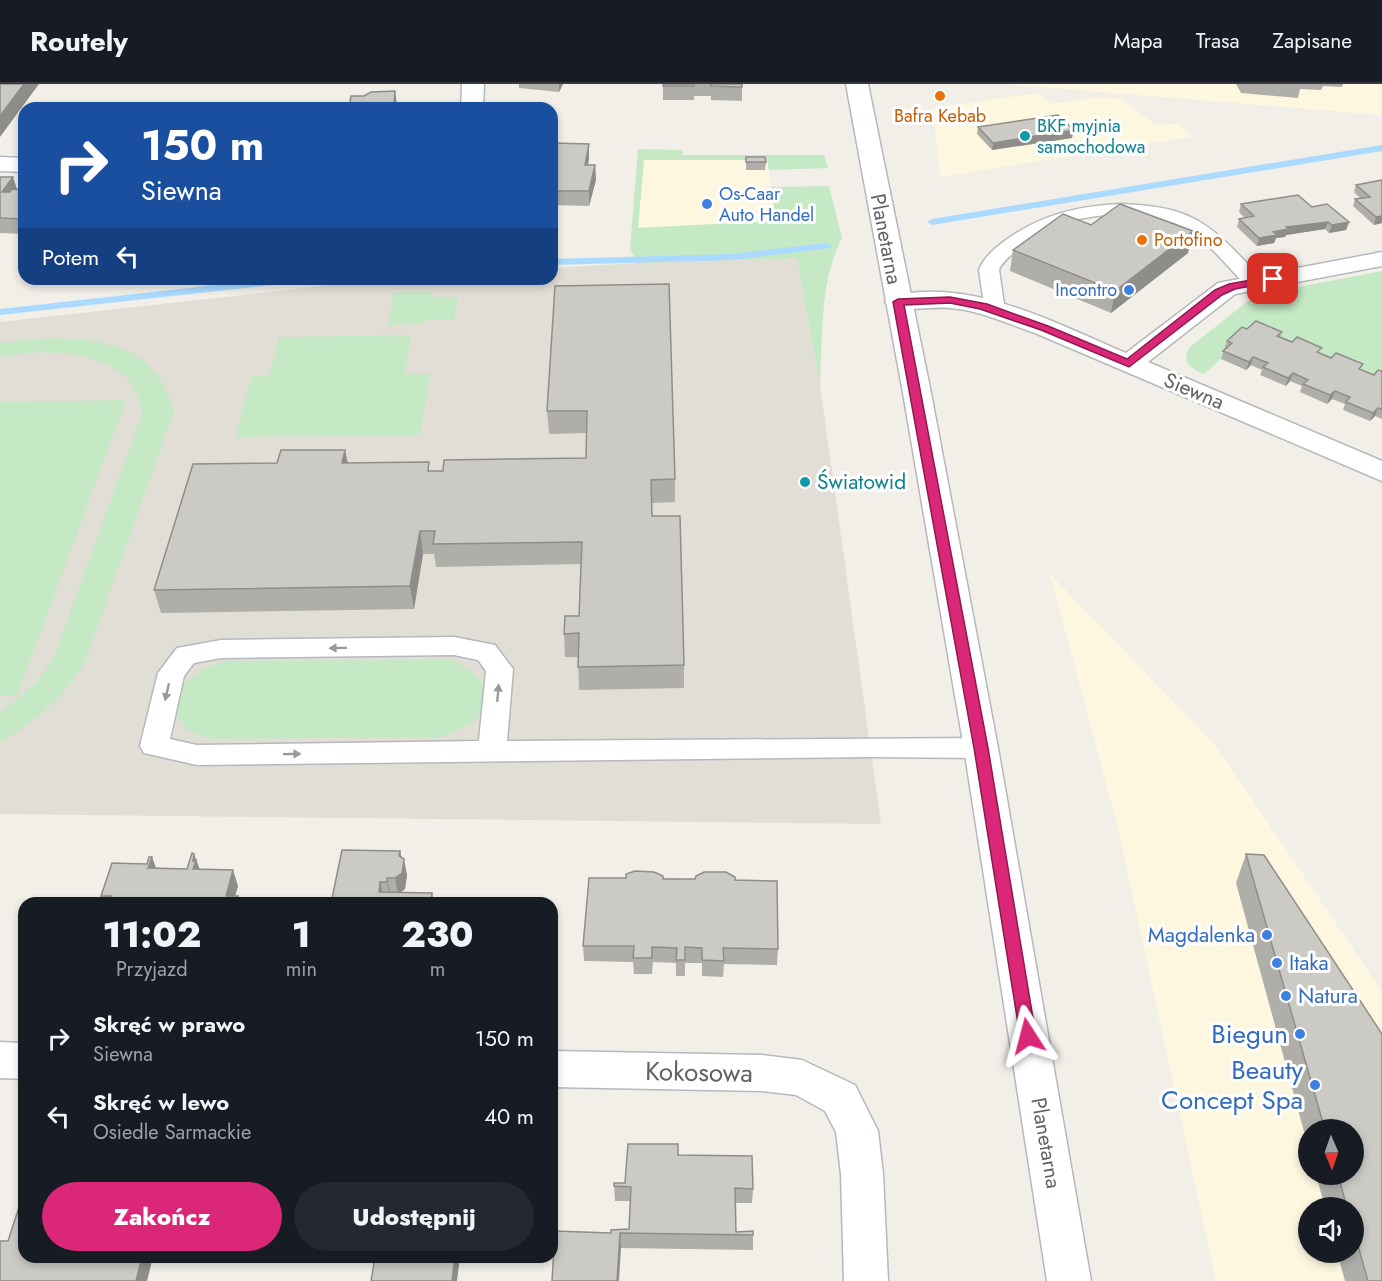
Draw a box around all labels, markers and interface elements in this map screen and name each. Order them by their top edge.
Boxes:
text: Routely [30,21,128,62]
text: Mapa [1113,26,1163,56]
text: Trasa [1196,26,1240,56]
text: Zapisane [1273,26,1352,56]
marker: Bafra Kebab [933,89,947,103]
place label: Bafra Kebab [894,103,986,129]
place label: BKF myjnia samochodowa [1037,113,1145,160]
text: 150 m [141,115,264,176]
icon: right [42,126,120,204]
marker: BKF myjnia samochodowa [1018,129,1032,143]
text: Siewna [141,171,222,210]
place label: Os-Caar Auto Handel [719,181,814,228]
street label: Planetarna [863,191,909,287]
marker: Os-Caar Auto Handel [700,197,714,211]
place label: Portofino [1154,227,1223,253]
marker: Portofino [1135,233,1149,247]
icon: left [111,240,144,273]
text: Potem [42,241,99,273]
pin [1247,253,1298,304]
icon: arrive [1256,262,1289,295]
place label: Incontro [1055,277,1117,303]
marker: Incontro [1122,283,1136,297]
street label: Siewna [1159,365,1229,417]
place label: Światowid [817,467,906,497]
marker: Światowid [798,475,812,489]
one-way arrow [328,643,347,652]
one-way arrow [161,683,171,701]
one-way arrow [493,684,503,703]
one-way arrow [282,749,301,758]
text: 11:02 [102,908,201,960]
text: 1 [292,908,311,960]
text: 230 [401,908,474,960]
place label: Magdalenka [1148,920,1255,950]
marker: Magdalenka [1260,928,1274,942]
place label: Itaka [1289,948,1329,978]
text: Przyjazd [116,955,188,984]
text: min [286,955,317,984]
text: m [430,955,445,984]
marker: Itaka [1270,956,1284,970]
place label: Natura [1298,981,1358,1011]
marker: Natura [1279,989,1293,1003]
position arrow [996,1004,1060,1068]
text: Skręć w prawo [93,1008,245,1040]
place label: Biegun [1211,1015,1288,1053]
icon: right [42,1022,75,1055]
text: 150 m [475,1022,534,1054]
marker: Biegun [1293,1027,1307,1041]
text: Siewna [93,1040,153,1069]
place label: Beauty Concept Spa [1161,1051,1304,1119]
street label: Kokosowa [645,1052,753,1092]
marker: Beauty Concept Spa [1308,1078,1322,1092]
text: Skręć w lewo [93,1086,229,1118]
street label: Planetarna [1023,1095,1069,1191]
icon: left [42,1100,75,1133]
text: 40 m [484,1100,534,1132]
text: Osiedle Sarmackie [93,1118,251,1147]
north arrow [1298,1119,1364,1185]
map controls [1298,1119,1364,1263]
button: Zakończ [42,1182,282,1251]
button: Udostępnij [294,1182,534,1251]
button: sound [1298,1197,1364,1263]

